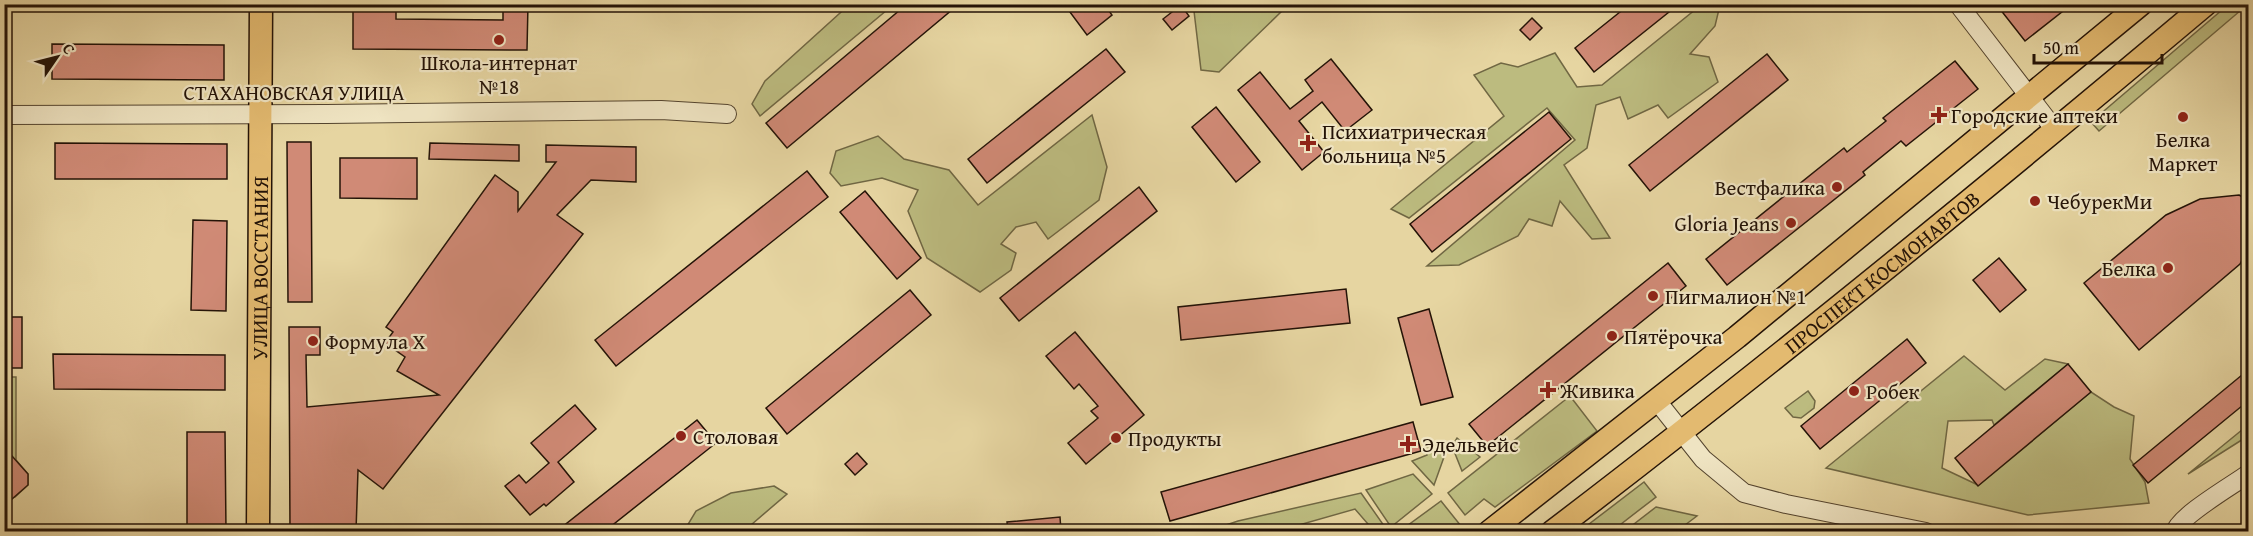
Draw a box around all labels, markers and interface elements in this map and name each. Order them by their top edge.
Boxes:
north arrow [27,27,87,87]
scale bar [2034,27,2162,65]
marker: Школа-интернат №18 [492,33,506,47]
text: 50 m [2043,34,2079,61]
text: С [57,38,82,59]
place label: Школа-интернат №18 [421,47,577,102]
street label: СТАХАНОВСКАЯ УЛИЦА [184,77,405,108]
place label: Городские аптеки [1951,100,2118,131]
marker: Городские аптеки [1932,108,1946,122]
marker: Белка Маркет [2176,110,2190,124]
place label: Психиатрическая больница №5 [1322,116,1487,171]
place label: Белка Маркет [2149,124,2217,179]
marker: Психиатрическая больница №5 [1299,134,1317,152]
place label: Вестфалика [1715,172,1825,203]
street label: УЛИЦА ВОССТАНИЯ [243,176,276,360]
marker: Вестфалика [1830,180,1844,194]
street label: ПРОСПЕКТ КОСМОНАВТОВ [1777,183,1986,361]
place label: ЧебурекМи [2047,186,2152,217]
marker: ЧебурекМи [2028,194,2042,208]
place label: Gloria Jeans [1674,208,1779,239]
marker: Gloria Jeans [1784,216,1798,230]
place label: Белка [2102,253,2156,284]
marker: Белка [2161,261,2175,275]
place label: Пигмалион №1 [1665,281,1806,312]
marker: Пигмалион №1 [1646,289,1660,303]
place label: Пятёрочка [1624,321,1722,352]
place label: Формула X [325,326,426,357]
marker: Пятёрочка [1605,329,1619,343]
marker: Формула X [306,334,320,348]
place label: Живика [1559,375,1635,406]
place label: Робек [1866,376,1920,407]
marker: Живика [1541,383,1555,397]
marker: Робек [1847,384,1861,398]
place label: Столовая [693,421,779,452]
place label: Продукты [1128,423,1222,454]
marker: Столовая [674,429,688,443]
place label: Эдельвейс [1422,429,1519,460]
marker: Продукты [1109,431,1123,445]
marker: Эдельвейс [1399,435,1417,453]

